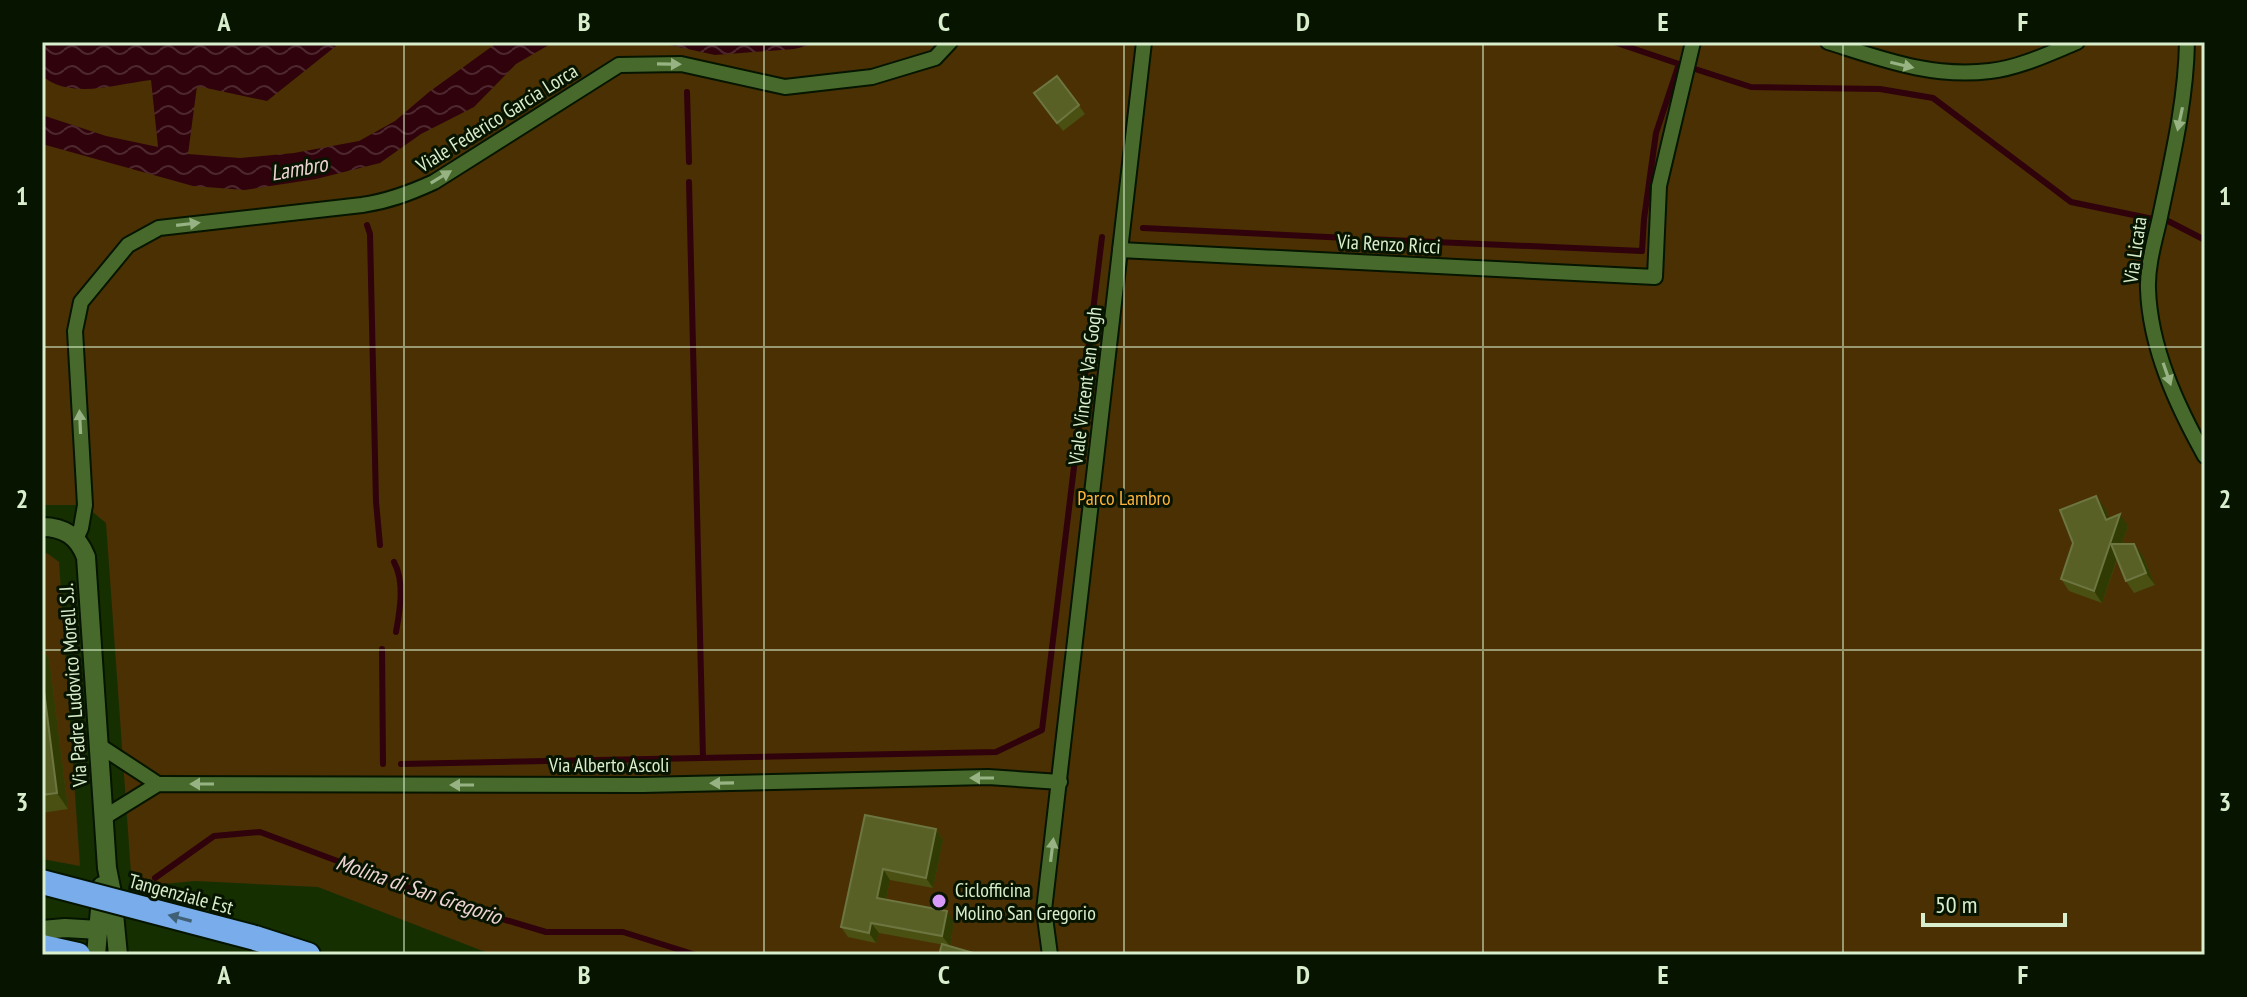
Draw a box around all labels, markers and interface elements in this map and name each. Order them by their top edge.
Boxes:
text: A [216,5,231,38]
text: B [578,5,591,38]
text: C [938,5,950,38]
text: D [1296,5,1310,38]
text: E [1657,5,1669,38]
text: F [2018,5,2029,38]
street label: Viale Federico Garcia Lorca [411,58,582,179]
one-way arrow [657,58,682,71]
one-way arrow [1890,59,1915,72]
one-way arrow [2173,107,2185,132]
water label: Lambro [268,149,331,187]
one-way arrow [430,170,453,184]
text: 1 [16,179,28,212]
text: 1 [2219,179,2231,212]
street label: Via Licata [2117,215,2153,286]
one-way arrow [176,218,201,231]
street label: Via Renzo Ricci [1336,228,1441,260]
street label: Viale Vincent Van Gogh [1062,305,1108,468]
one-way arrow [2162,362,2174,386]
one-way arrow [74,409,87,434]
text: 2 [16,482,28,515]
text: 2 [2219,482,2231,515]
park label: Parco Lambro [1077,485,1171,511]
street label: Via Padre Ludovico Morell S.J. [53,582,93,789]
street label: Via Alberto Ascoli [548,752,669,778]
one-way arrow [969,772,994,784]
one-way arrow [709,777,734,790]
one-way arrow [189,778,214,790]
one-way arrow [449,779,474,791]
text: 3 [16,785,28,818]
text: 3 [2219,785,2231,818]
one-way arrow [1045,837,1058,862]
water label: Molina di San Gregorio [333,848,507,931]
street label: Tangenziale Est [126,868,237,921]
place label: Ciclofficina Molino San Gregorio [955,877,1096,926]
scale bar [1923,877,2065,927]
text: 50 m [1935,889,1977,920]
marker: Ciclofficina Molino San Gregorio [930,892,948,910]
one-way arrow [167,912,192,924]
text: A [216,958,231,991]
text: B [578,958,591,991]
text: C [938,958,950,991]
text: D [1296,958,1310,991]
text: E [1657,958,1669,991]
text: F [2018,958,2029,991]

